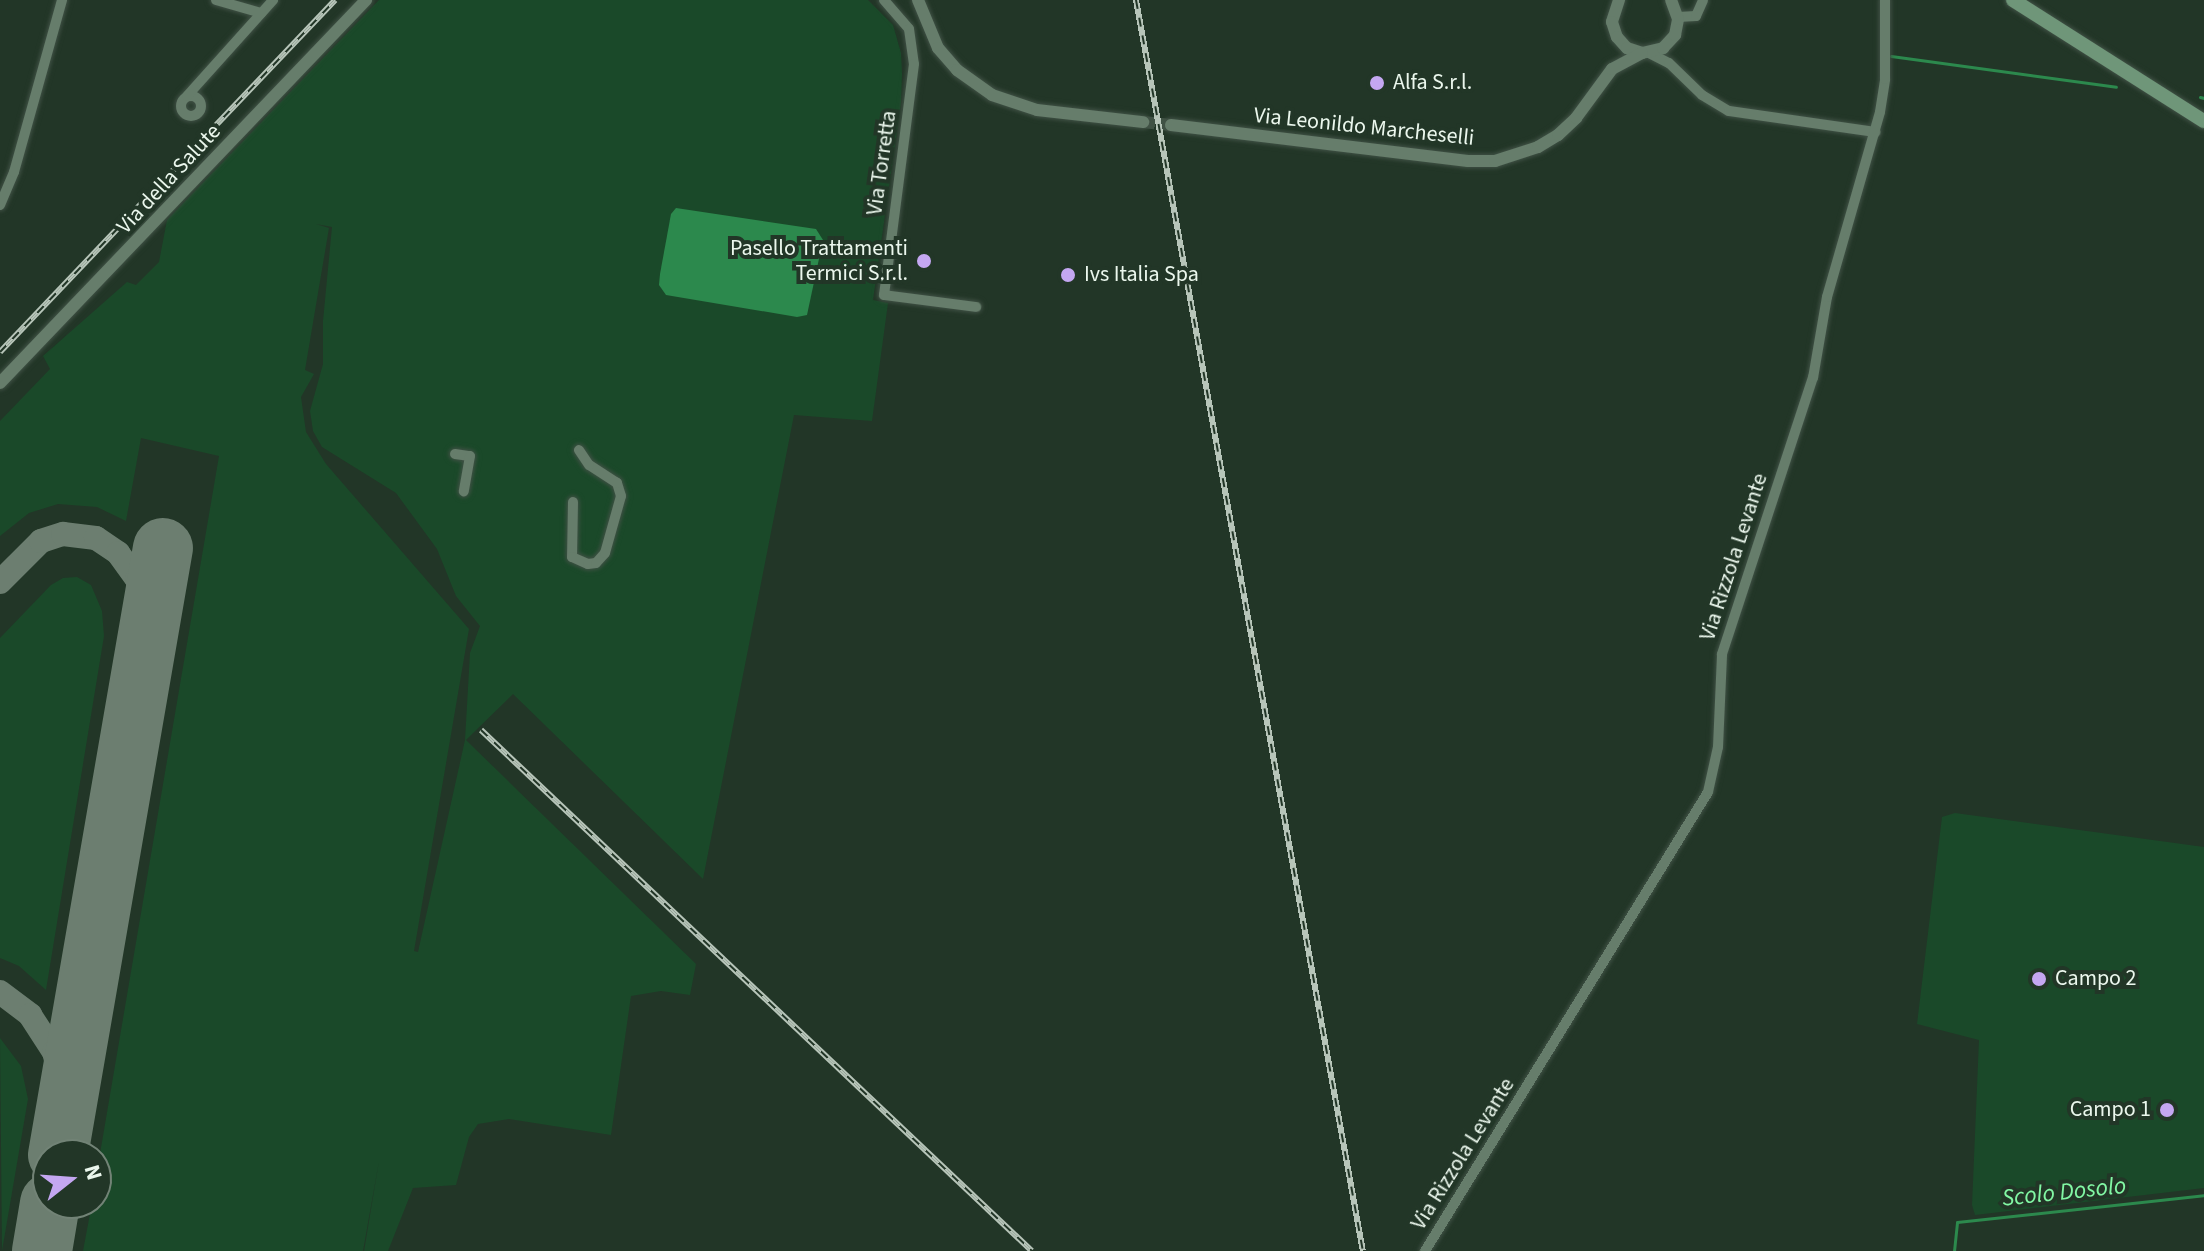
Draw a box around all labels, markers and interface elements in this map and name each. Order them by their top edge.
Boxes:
place label: Alfa S.r.l. [1393,70,1472,96]
marker: Alfa S.r.l. [1368,74,1386,92]
street label: Via Leonildo Marcheselli [1253,102,1475,152]
street label: Via Torretta [862,109,902,217]
street label: Via della Salute [111,119,227,239]
place label: Pasello Trattamenti Termici S.r.l. [730,235,908,286]
marker: Pasello Trattamenti Termici S.r.l. [915,252,933,270]
place label: Ivs Italia Spa [1084,262,1199,288]
marker: Ivs Italia Spa [1059,266,1077,284]
street label: Via Rizzola Levante [1695,470,1773,644]
place label: Campo 2 [2055,966,2136,992]
marker: Campo 2 [2030,970,2048,988]
street label: Via Rizzola Levante [1406,1073,1520,1235]
place label: Campo 1 [2070,1097,2151,1123]
marker: Campo 1 [2158,1101,2176,1119]
north arrow [32,1139,112,1219]
text: N [76,1161,110,1184]
water label: Scolo Dosolo [2001,1171,2127,1213]

